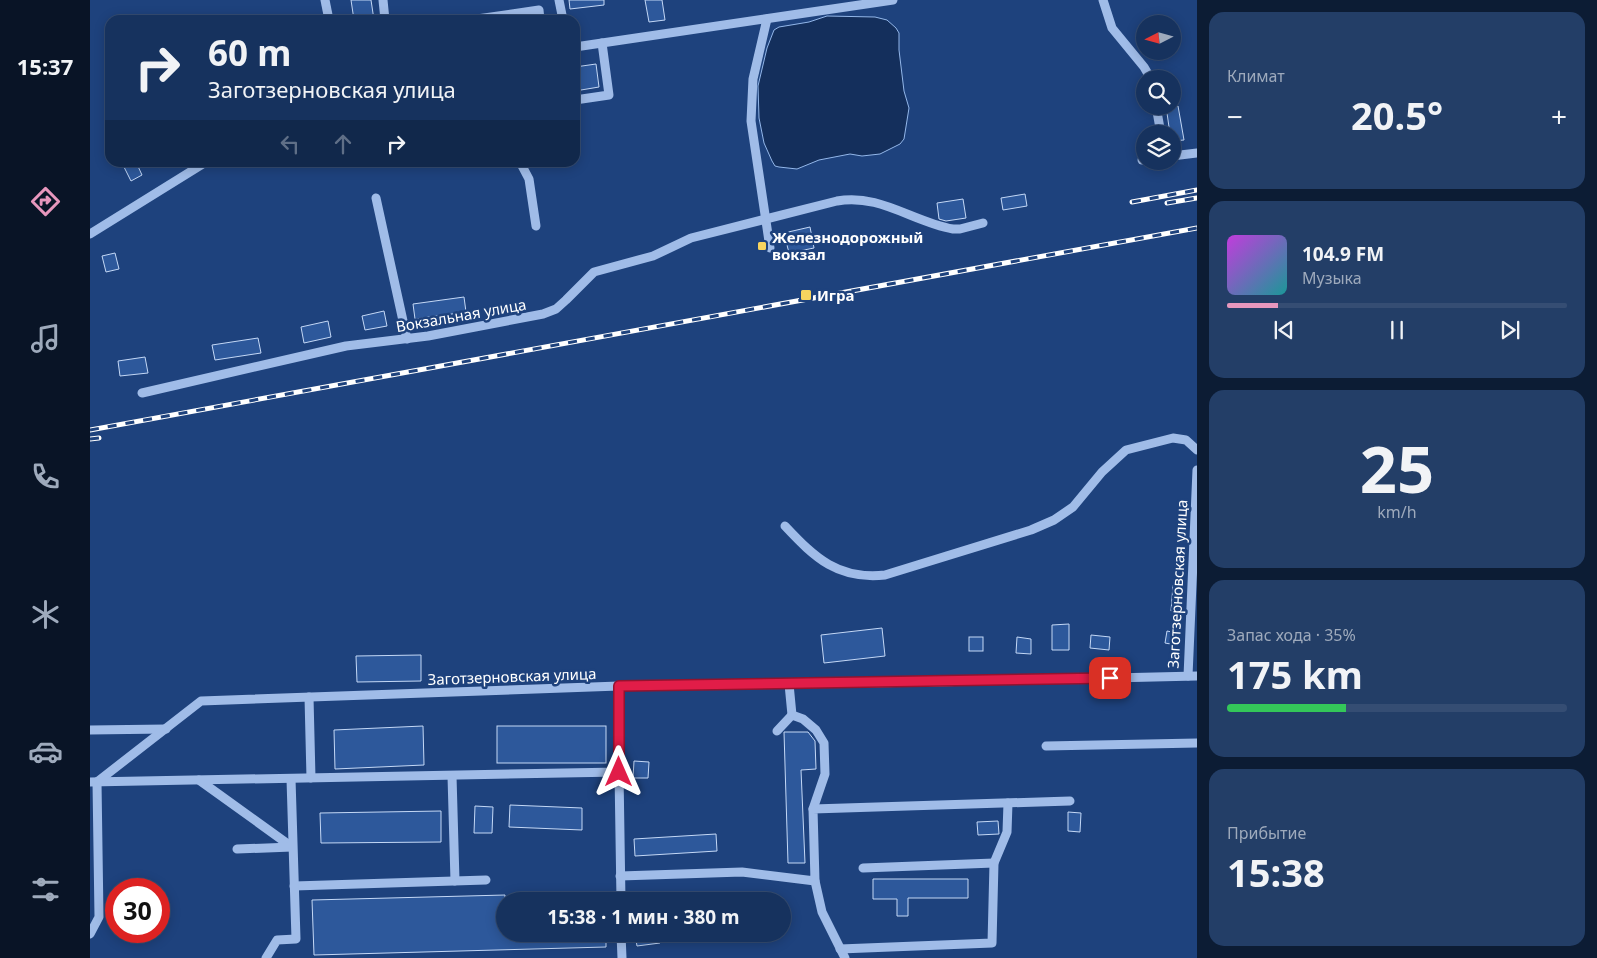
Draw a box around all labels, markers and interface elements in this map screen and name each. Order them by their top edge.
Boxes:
north arrow [1136,15,1181,60]
map controls [1136,15,1181,170]
text: 60 m [208,29,291,76]
icon: right [125,35,190,100]
text: 15:37 [17,51,73,81]
text: Климат [1227,65,1285,87]
button: search [1136,70,1181,115]
text: Заготзерновская улица [208,74,456,104]
text: 20.5° [1351,89,1443,141]
text: − [1227,97,1243,135]
text: + [1551,97,1567,135]
button: layers [1136,125,1181,170]
icon: left [276,130,304,158]
icon: ahead [329,130,357,158]
icon: right [382,130,410,158]
icon: directions [28,184,63,219]
place label: Железнодорожный вокзал [772,227,923,264]
marker: Железнодорожный вокзал [756,240,768,252]
text: 104.9 FM [1302,241,1384,267]
text: Музыка [1302,267,1362,289]
place label: Игра [817,285,854,305]
marker: Игра [799,288,813,302]
street label: Вокзальная улица [394,294,528,336]
icon: previous [1270,316,1298,344]
icon: pause [1383,316,1411,344]
icon: next [1496,316,1524,344]
icon: music [28,321,63,356]
text: 25 [1360,424,1434,512]
icon: phone [28,459,63,494]
street label: Заготзерновская улица [1163,499,1191,669]
text: km/h [1377,501,1417,523]
icon: climate [28,597,63,632]
text: Запас хода · 35% [1227,624,1356,646]
text: 175 km [1227,648,1363,700]
pin [1089,657,1131,699]
street label: Заготзерновская улица [427,663,597,689]
icon: arrive [1096,664,1124,692]
icon: car [28,734,63,769]
position arrow [592,745,644,797]
text: Прибытие [1227,822,1306,844]
text: 15:38 [1227,846,1325,898]
icon: filters [28,872,63,907]
speed limit sign: 30 [105,878,170,943]
text: 15:38 · 1 мин · 380 m [547,904,740,930]

